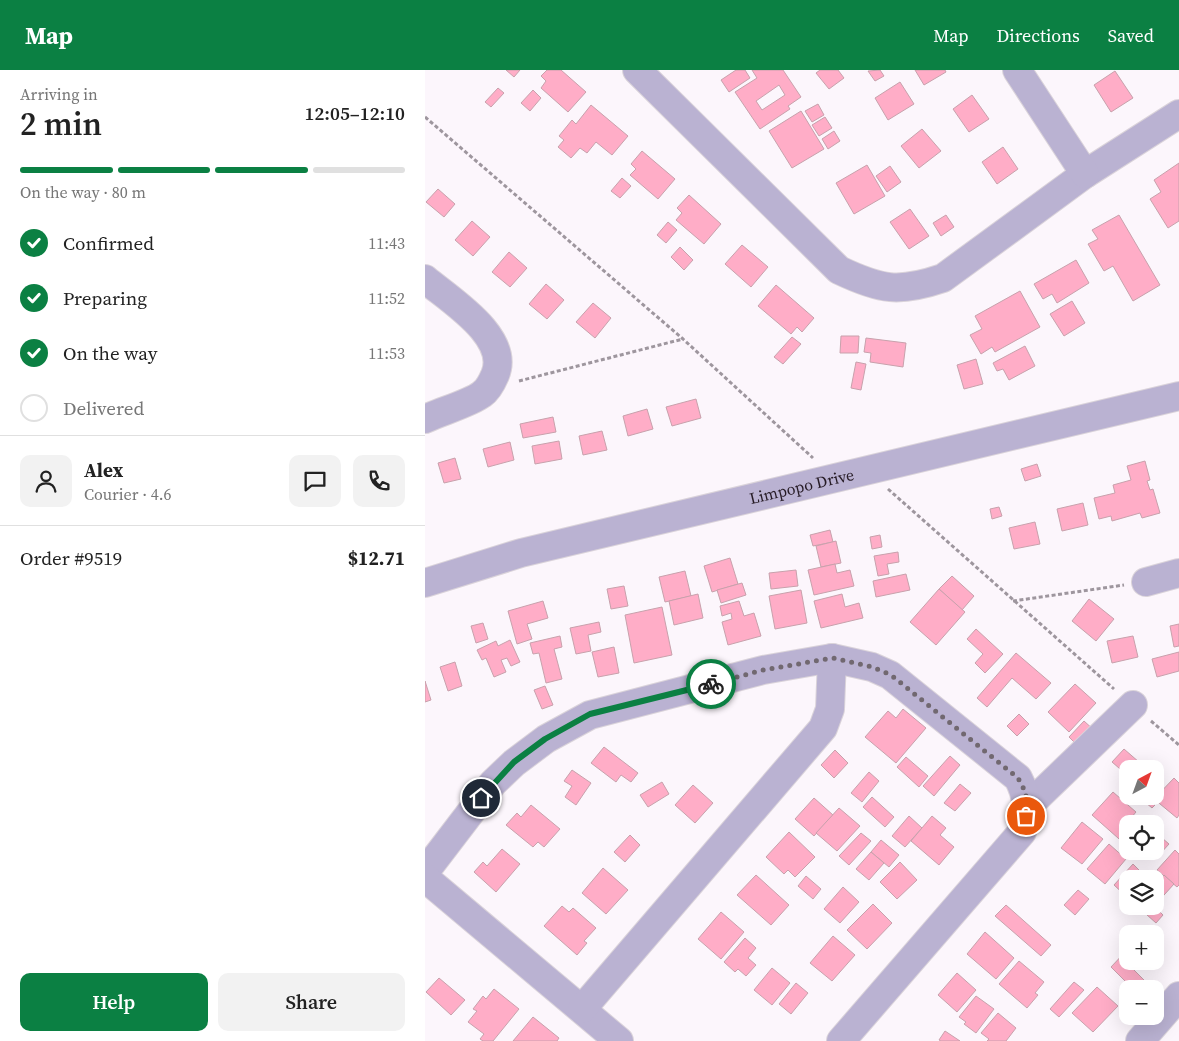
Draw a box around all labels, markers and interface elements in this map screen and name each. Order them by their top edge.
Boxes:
text: Map [25,19,73,52]
text: Map [933,23,969,48]
text: Directions [997,23,1080,48]
text: Saved [1108,23,1154,48]
text: Arriving in [20,83,98,105]
text: 12:05–12:10 [305,100,405,126]
text: 2 min [20,102,102,146]
text: On the way · 80 m [20,181,146,203]
icon: check [20,229,48,257]
text: Confirmed [63,230,154,256]
text: 11:43 [368,232,405,254]
icon: check [20,284,48,312]
text: Preparing [63,285,147,311]
text: 11:52 [368,287,405,309]
icon: check [20,339,48,367]
text: On the way [63,340,158,366]
text: 11:53 [368,342,405,364]
text: Delivered [63,395,144,421]
button: person [20,455,72,507]
button: chat [289,455,341,507]
button: phone [353,455,405,507]
text: Alex [84,457,123,483]
street label: Limpopo Drive [747,463,856,509]
text: Courier · 4.6 [84,483,172,505]
text: Order #9519 [20,545,122,571]
text: $12.71 [348,545,405,571]
courier [686,659,736,709]
icon: bike [697,670,725,698]
north arrow [1119,760,1164,805]
map controls [1119,760,1164,1025]
pin [460,777,502,819]
icon: home [467,784,495,812]
pin [1005,795,1047,837]
icon: bag [1012,802,1040,830]
button: locate [1119,815,1164,860]
button: layers [1119,870,1164,915]
button: + [1119,925,1164,970]
button: Help [20,973,208,1031]
button: Share [218,973,405,1031]
button: − [1119,980,1164,1025]

